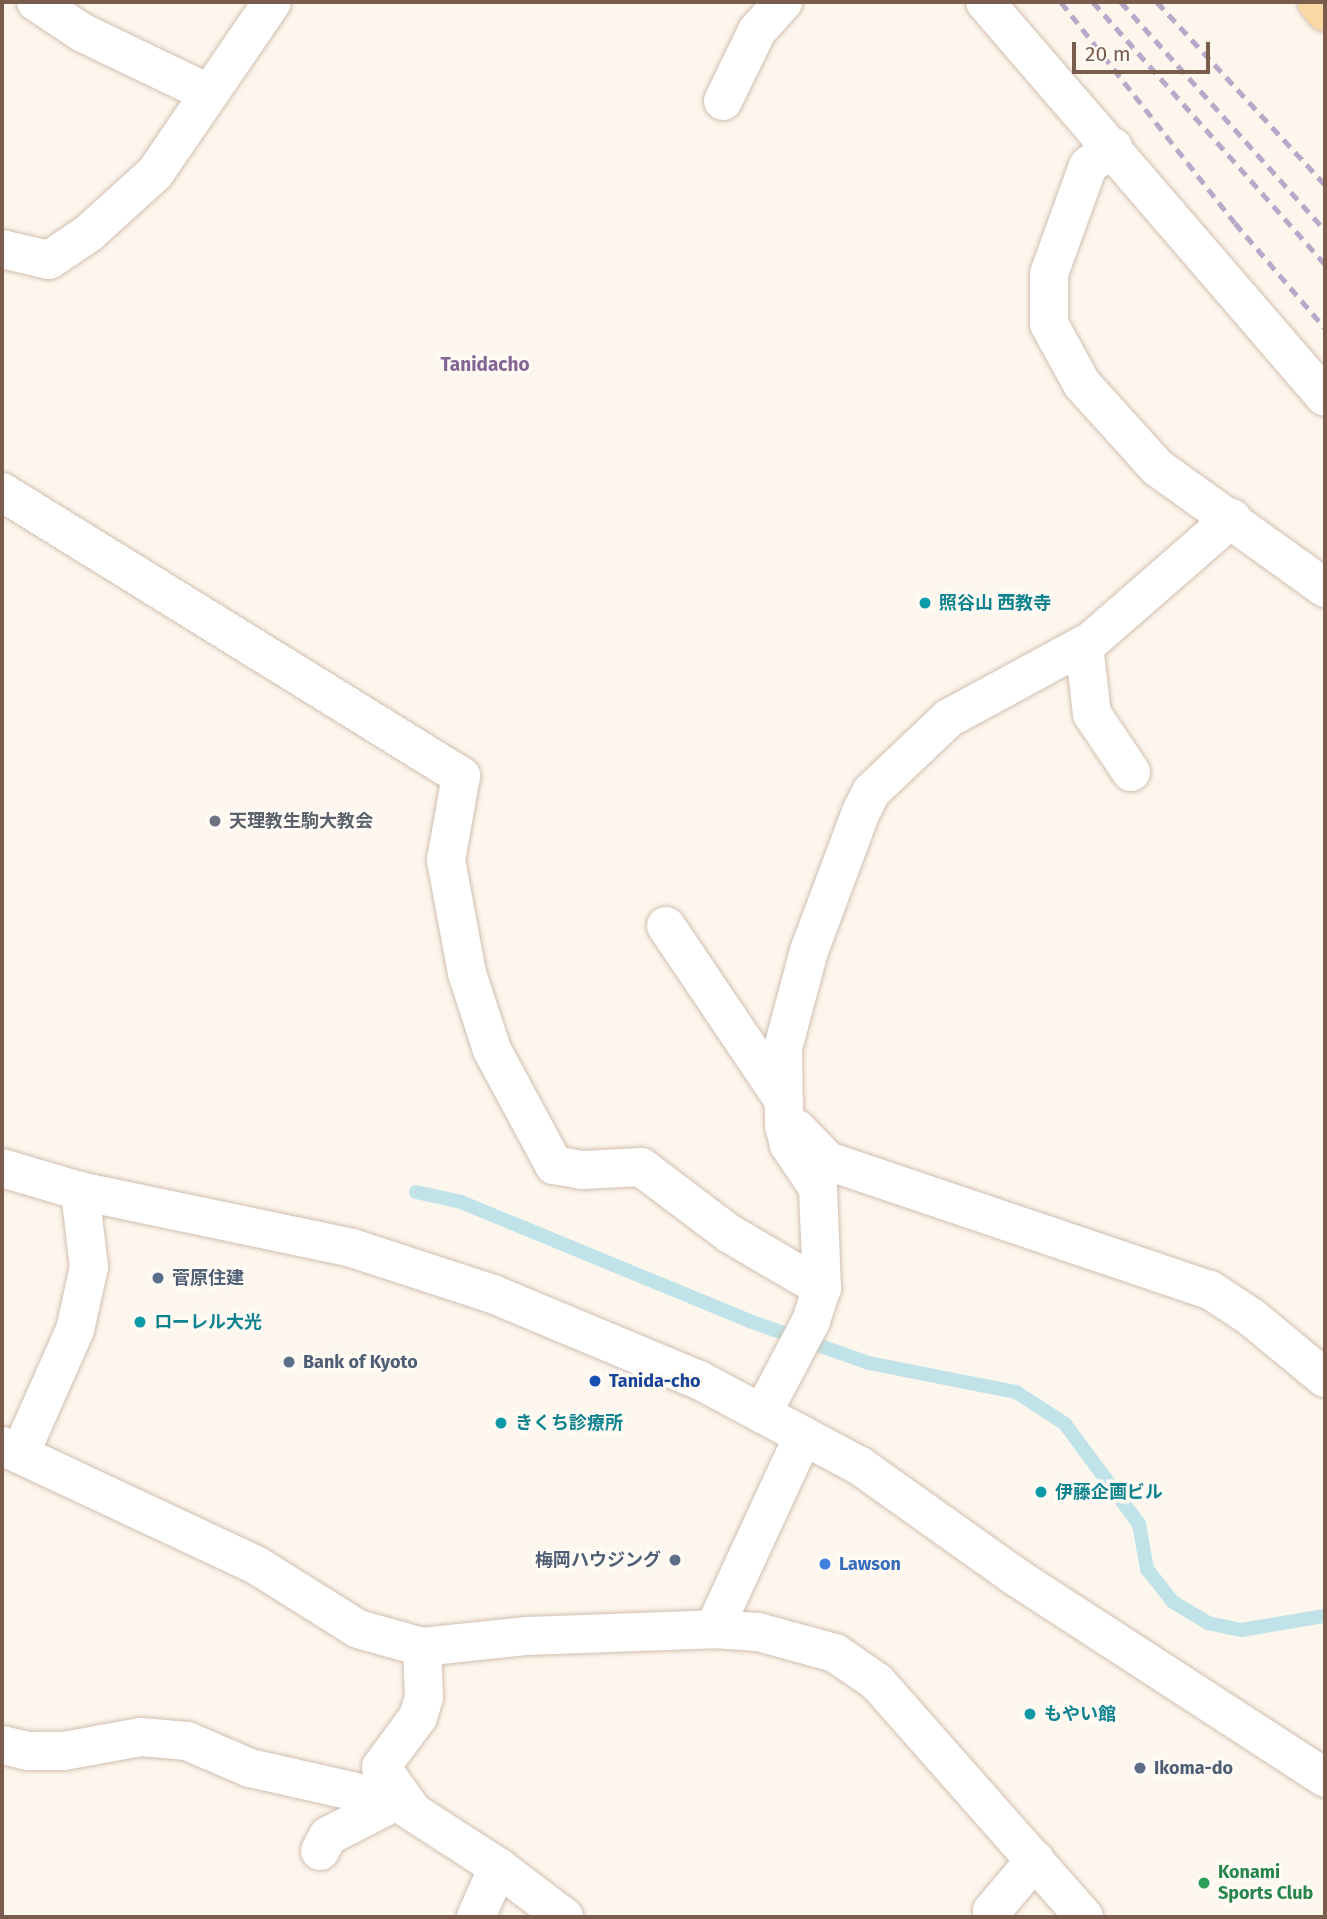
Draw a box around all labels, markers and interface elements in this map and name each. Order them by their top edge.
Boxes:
scale bar [1075,28,1213,72]
text: 20 m [1085,41,1131,67]
district label: Tanidacho [440,354,530,376]
place label: 照谷山 西教寺 [939,592,1051,614]
marker: 照谷山 西教寺 [917,595,933,611]
place label: 天理教生駒大教会 [229,810,373,832]
marker: 天理教生駒大教会 [207,813,223,829]
place label: 菅原住建 [172,1267,244,1289]
marker: 菅原住建 [150,1270,166,1286]
place label: ローレル大光 [154,1311,262,1333]
marker: ローレル大光 [132,1314,148,1330]
place label: Bank of Kyoto [303,1351,418,1373]
marker: Bank of Kyoto [281,1354,297,1370]
place label: Tanida-cho [609,1370,701,1392]
marker: Tanida-cho [587,1373,603,1389]
place label: きくち診療所 [515,1412,623,1434]
marker: きくち診療所 [493,1415,509,1431]
place label: 伊藤企画ビル [1055,1481,1163,1503]
marker: 伊藤企画ビル [1033,1484,1049,1500]
place label: 梅岡ハウジング [535,1549,661,1571]
marker: 梅岡ハウジング [667,1552,683,1568]
place label: Lawson [839,1553,901,1575]
marker: Lawson [817,1556,833,1572]
place label: もやい館 [1044,1703,1116,1725]
marker: もやい館 [1022,1706,1038,1722]
place label: Ikoma-do [1154,1757,1233,1779]
marker: Ikoma-do [1132,1760,1148,1776]
place label: Konami Sports Club [1218,1862,1313,1904]
marker: Konami Sports Club [1196,1875,1212,1891]

